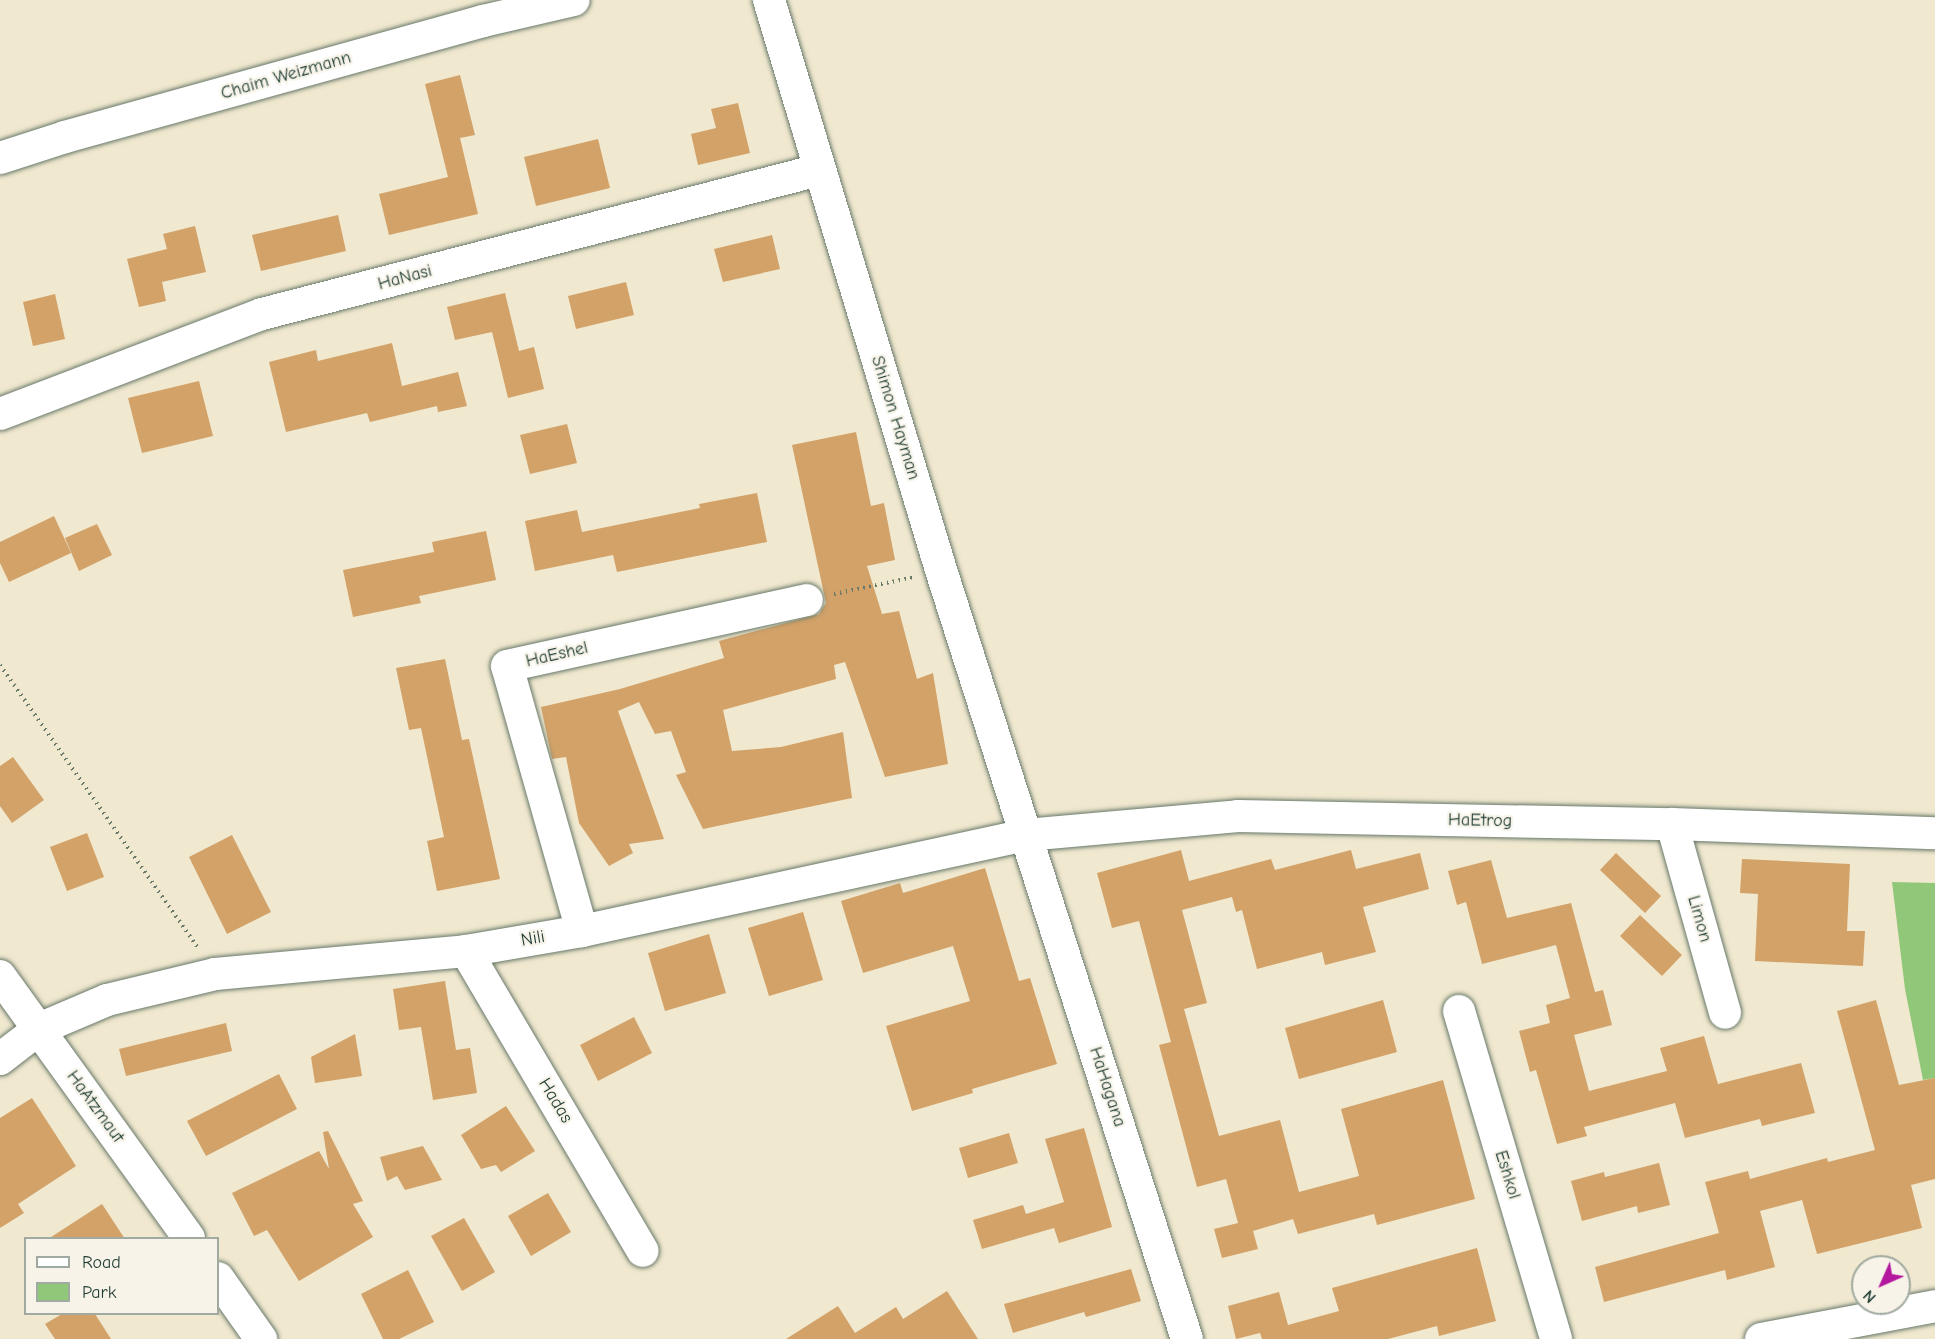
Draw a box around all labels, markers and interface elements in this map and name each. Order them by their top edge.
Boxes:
street label: Chaim Weizmann [218,47,354,105]
street label: HaNasi [376,260,434,296]
street label: Shimon Hayman [866,353,924,483]
street label: HaEshel [524,637,590,673]
street label: HaEtrog [1448,810,1512,832]
street label: Limon [1682,893,1716,945]
street label: Nili [519,926,547,952]
street label: HaHagana [1084,1044,1130,1130]
street label: HaAtzmaut [62,1067,128,1147]
street label: Hadas [533,1075,577,1127]
street label: Eshkol [1489,1148,1525,1202]
legend [24,1237,219,1315]
text: Road [82,1252,121,1273]
north arrow [1851,1255,1911,1315]
text: Park [82,1282,116,1303]
text: N [1860,1286,1880,1306]

